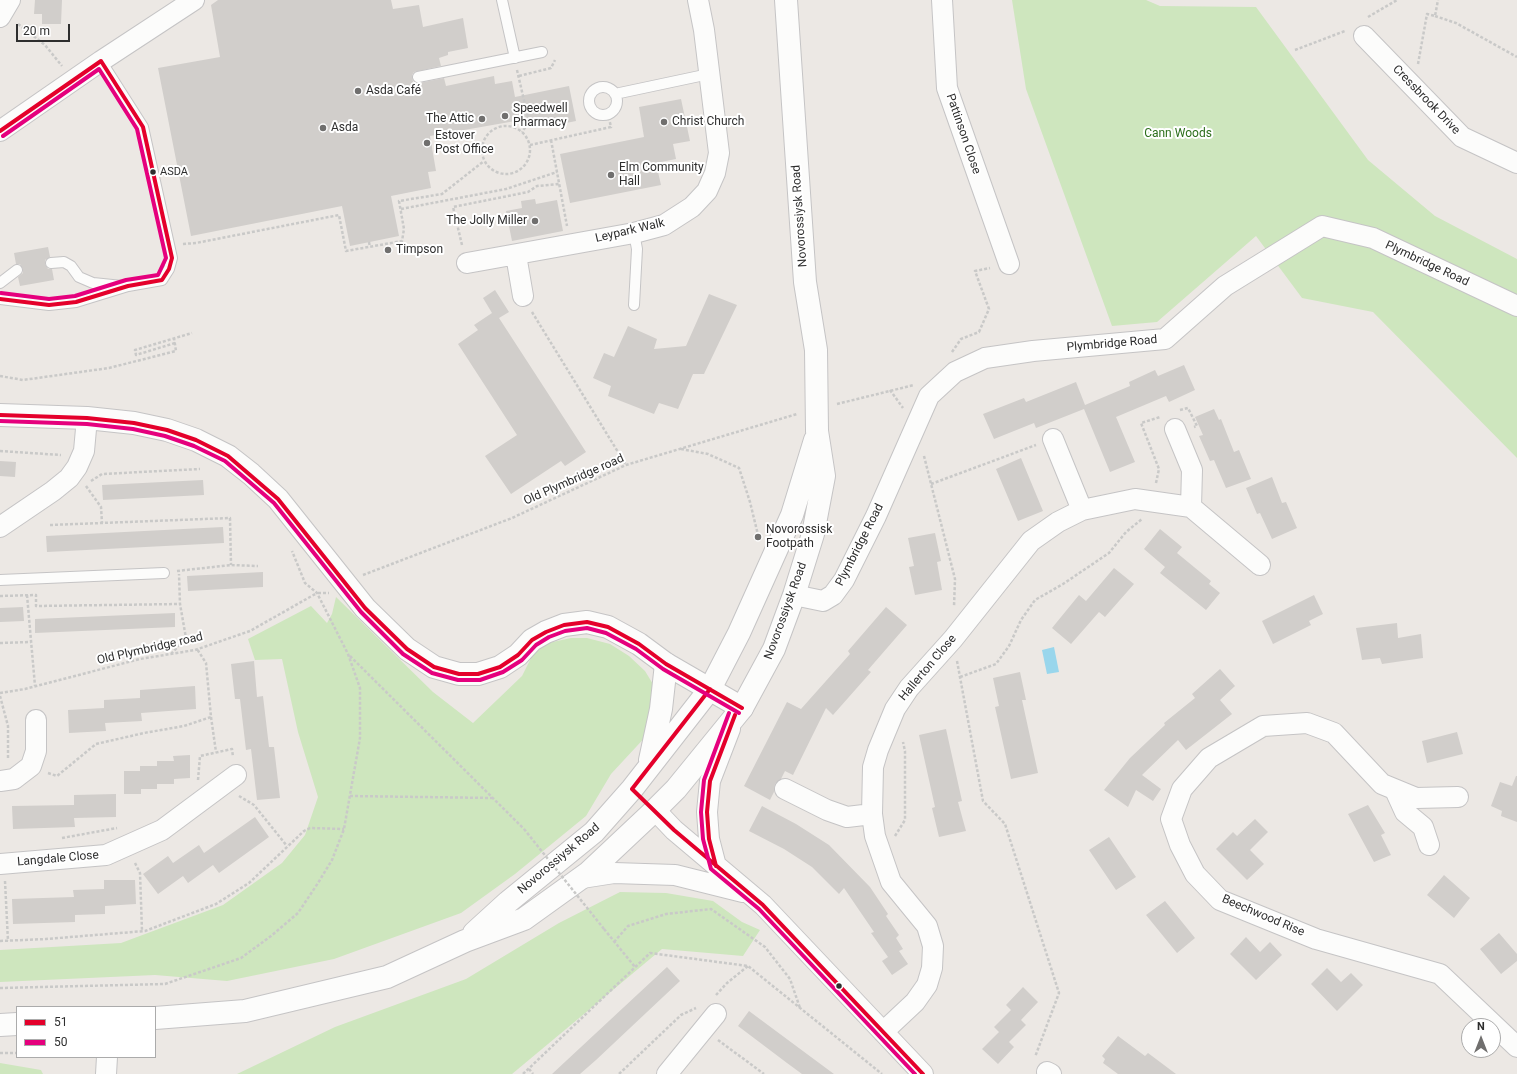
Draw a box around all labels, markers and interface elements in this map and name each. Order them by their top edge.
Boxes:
scale bar [18,16,72,42]
text: 20 m [23,24,50,38]
street label: Cressbrook Drive [1389,62,1463,138]
place label: Asda Café [366,84,421,98]
marker: Asda Café [353,86,363,96]
street label: Pattinson Close [942,92,984,176]
place label: Speedwell Pharmacy [513,102,568,130]
marker: Speedwell Pharmacy [500,111,510,121]
place label: The Attic [426,112,474,126]
marker: The Attic [477,114,487,124]
place label: Christ Church [672,115,744,129]
marker: Christ Church [659,117,669,127]
place label: Asda [331,121,358,135]
marker: Asda [318,123,328,133]
park label: Cann Woods [1144,127,1212,141]
place label: Estover Post Office [435,129,494,157]
marker: Estover Post Office [422,138,432,148]
place label: Elm Community Hall [619,161,704,189]
street label: Novorossiysk Road [789,164,811,268]
place label: ASDA [160,165,188,179]
marker: ASDA [148,167,158,177]
marker: Elm Community Hall [606,170,616,180]
place label: The Jolly Miller [446,214,527,228]
marker: The Jolly Miller [530,216,540,226]
street label: Leypark Walk [594,216,666,246]
street label: Plymbridge Road [1383,238,1471,290]
place label: Timpson [396,243,443,257]
marker: Timpson [383,245,393,255]
street label: Plymbridge Road [1066,333,1158,355]
street label: Old Plymbridge road [522,451,626,509]
street label: Plymbridge Road [833,501,887,589]
place label: Novorossisk Footpath [766,523,832,551]
marker: Novorossisk Footpath [753,532,763,542]
street label: Novorossiysk Road [762,560,810,662]
street label: Old Plymbridge road [96,630,204,668]
street label: Hallerton Close [896,632,960,704]
street label: Novorossiysk Road [515,821,603,897]
street label: Langdale Close [17,848,99,870]
street label: Beechwood Rise [1219,892,1307,940]
unlabelled marker [834,981,844,991]
legend [16,1006,156,1058]
text: 51 [54,1015,68,1029]
north arrow [1461,1018,1501,1058]
text: N [1477,1020,1485,1033]
text: 50 [54,1035,68,1049]

